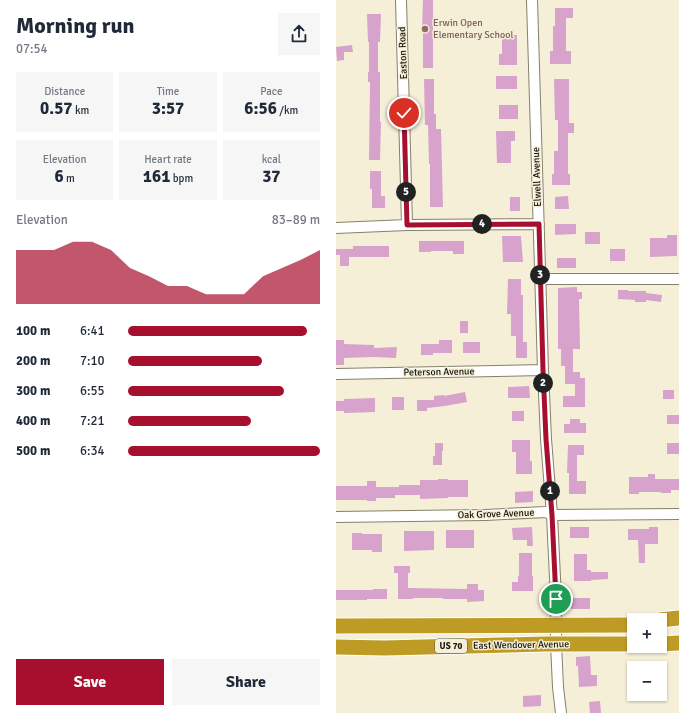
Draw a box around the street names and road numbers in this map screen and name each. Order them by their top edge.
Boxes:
street label: Easton Road [396,26,410,80]
street label: Elwell Avenue [530,147,544,207]
street label: Peterson Avenue [403,365,475,379]
street label: Oak Grove Avenue [457,507,535,521]
street label: East Wendover Avenue [473,638,569,652]
road number: US 70 [435,639,467,653]

